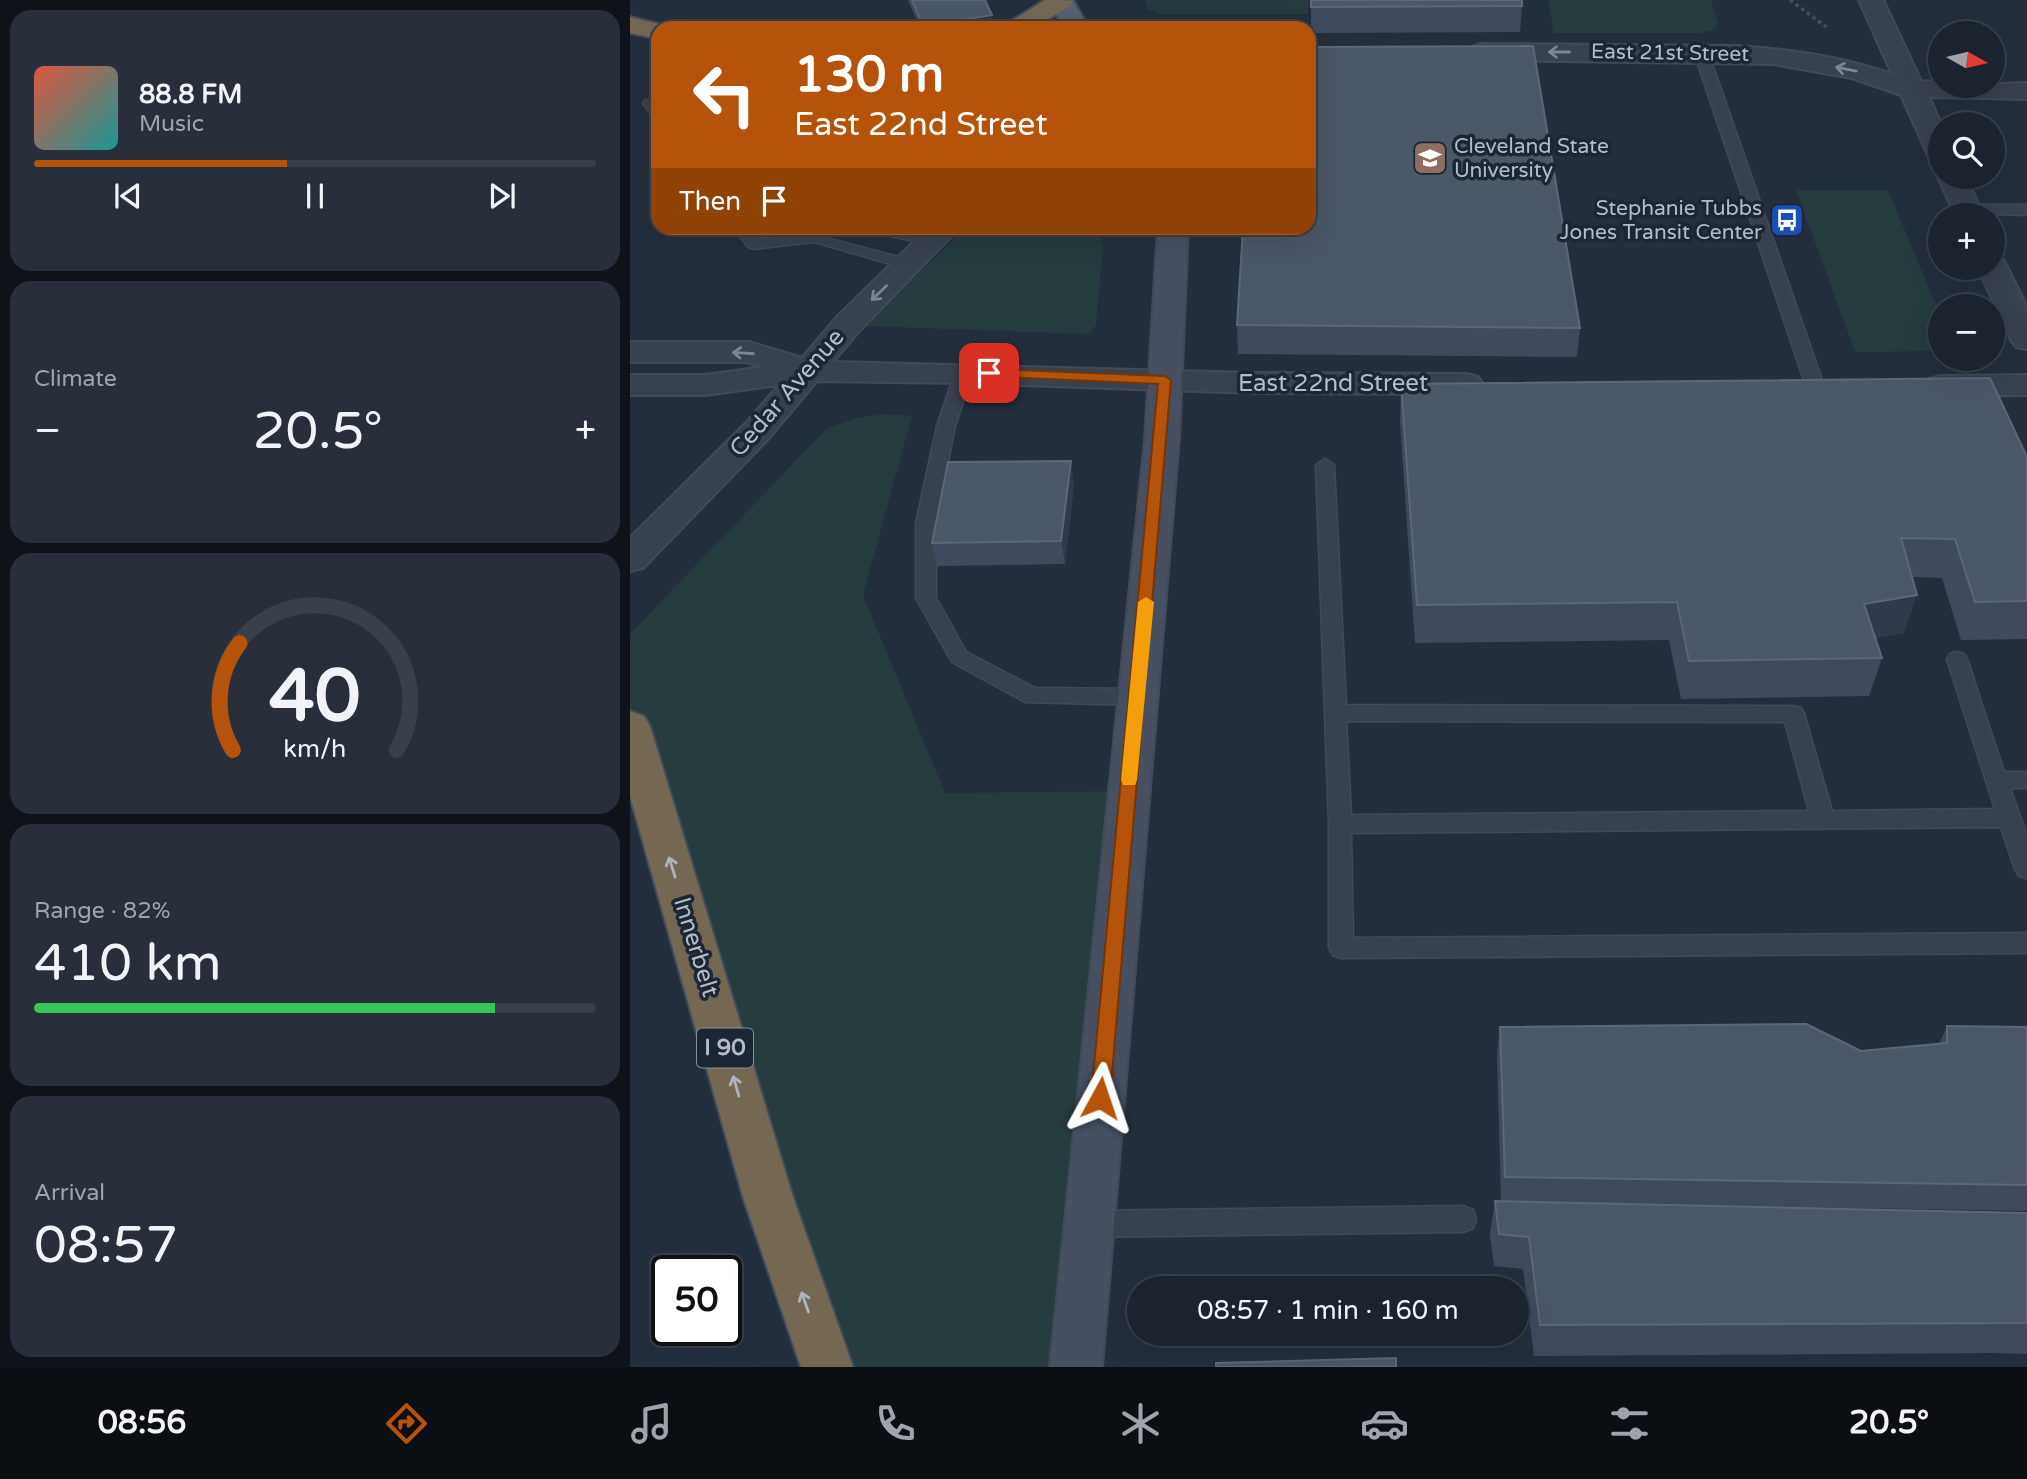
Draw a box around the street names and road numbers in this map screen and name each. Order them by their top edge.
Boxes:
street label: East 21st Street [1591,39,1749,67]
street label: Cedar Avenue [724,323,850,463]
street label: East 22nd Street [1238,369,1428,398]
street label: Innerbelt [667,894,725,1000]
road number: I 90 [697,1028,753,1068]

